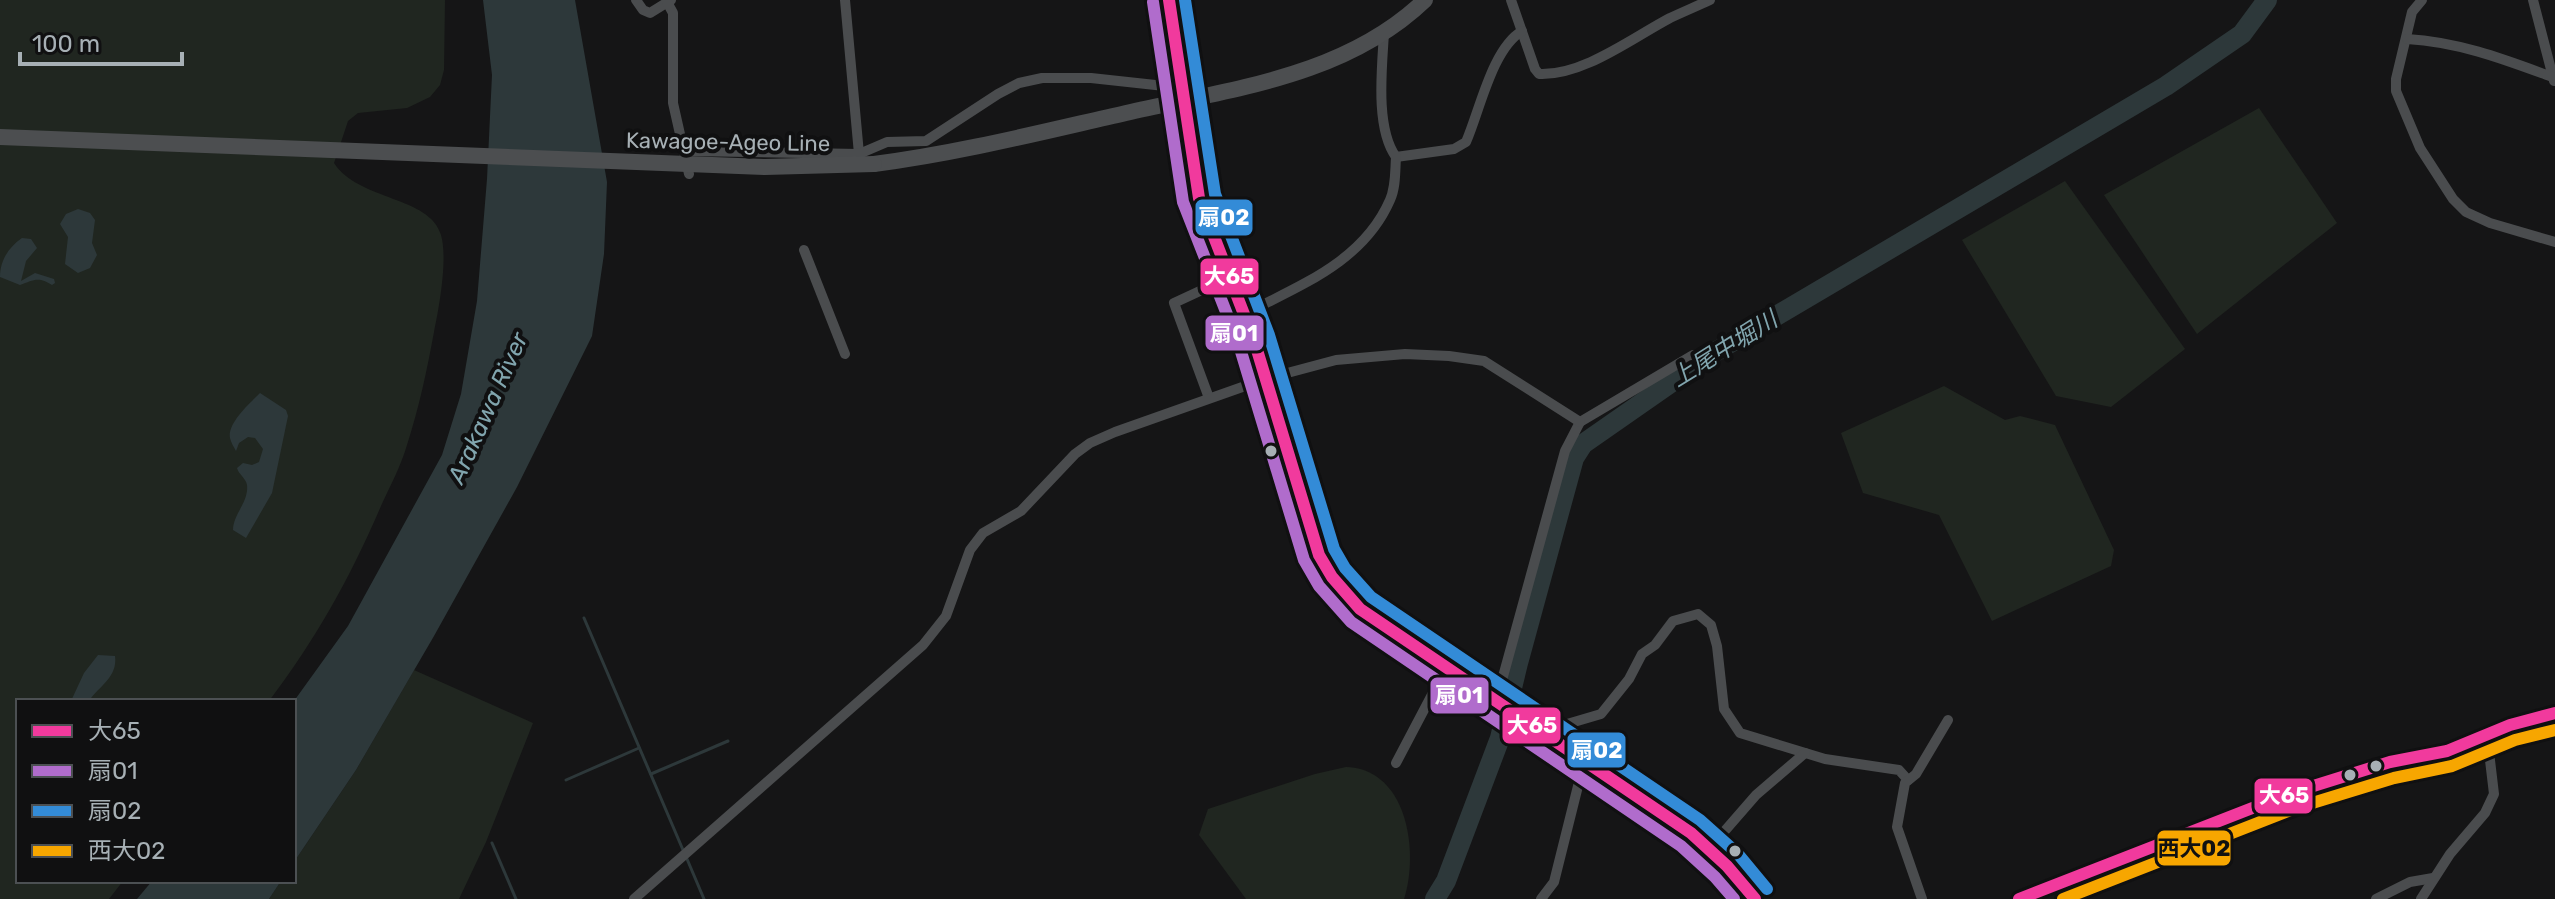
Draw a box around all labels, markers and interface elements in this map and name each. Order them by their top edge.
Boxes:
scale bar [20,16,182,66]
text: 100 m [32,30,100,58]
street label: Kawagoe-Ageo Line [626,127,830,157]
line badge: 扇02 [1194,198,1254,237]
text: 扇02 [1198,204,1250,231]
line badge: 大65 [1199,257,1260,296]
text: 大65 [1204,263,1254,290]
water label: 上尾中堀川 [1666,304,1785,393]
line badge: 扇01 [1204,314,1265,352]
text: 扇01 [1210,320,1258,347]
water label: Arakawa River [441,328,534,490]
unlabelled marker [1263,443,1279,459]
line badge: 扇01 [1429,676,1490,715]
text: 扇01 [1435,682,1483,709]
legend [16,699,296,883]
line badge: 大65 [1501,706,1562,745]
text: 大65 [1507,712,1557,739]
text: 大65 [88,717,141,745]
line badge: 扇02 [1566,731,1627,769]
text: 扇02 [1571,737,1623,764]
text: 扇01 [88,757,138,785]
unlabelled marker [2368,758,2384,774]
unlabelled marker [2342,767,2358,783]
line badge: 大65 [2253,777,2314,815]
text: 大65 [2259,782,2309,809]
text: 扇02 [88,797,141,825]
line badge: 西大02 [2156,829,2232,867]
text: 西大02 [2157,835,2231,862]
text: 西大02 [88,837,165,865]
unlabelled marker [1727,843,1743,859]

